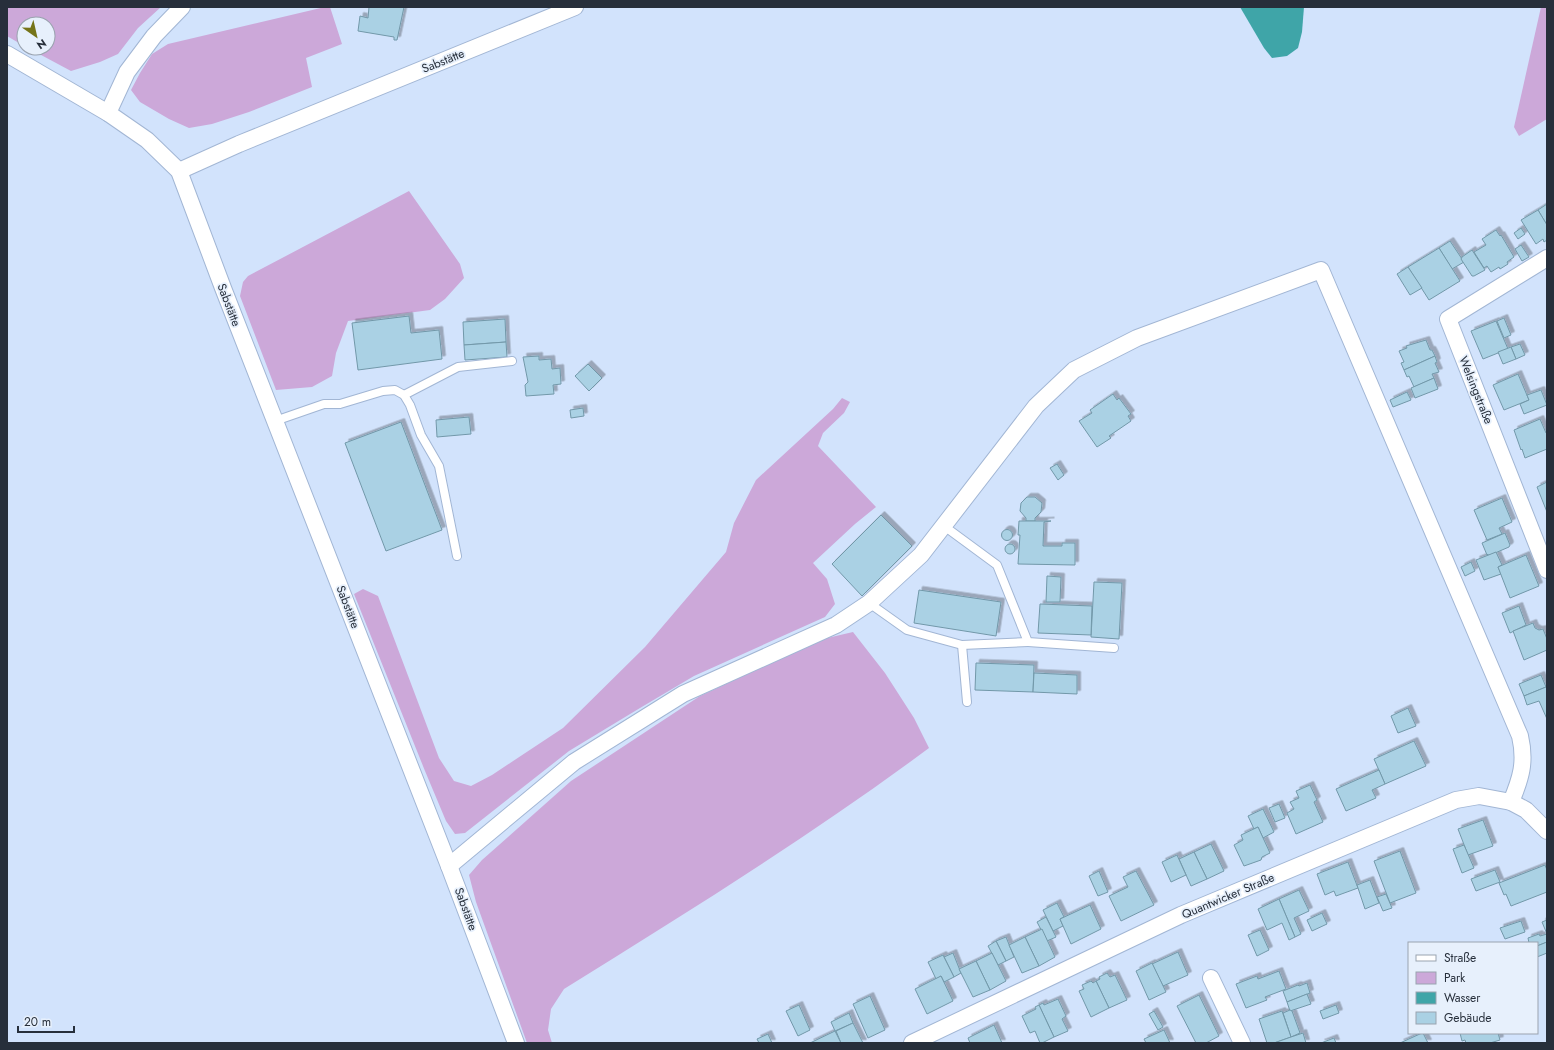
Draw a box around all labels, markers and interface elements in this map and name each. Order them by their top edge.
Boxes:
north arrow [16,16,56,56]
text: N [33,35,50,53]
street label: Sabstätte [419,44,467,78]
street label: Sabstätte [213,281,245,329]
street label: Welsingstraße [1454,353,1498,427]
street label: Sabstätte [332,583,364,631]
street label: Quantwicker Straße [1179,868,1277,924]
street label: Sabstätte [450,885,482,933]
legend [1408,942,1538,1034]
text: Straße [1444,949,1476,967]
text: Park [1444,969,1466,987]
text: Wasser [1444,989,1481,1007]
scale bar [18,1008,74,1034]
text: Gebäude [1444,1009,1491,1027]
text: 20 m [24,1013,51,1031]

